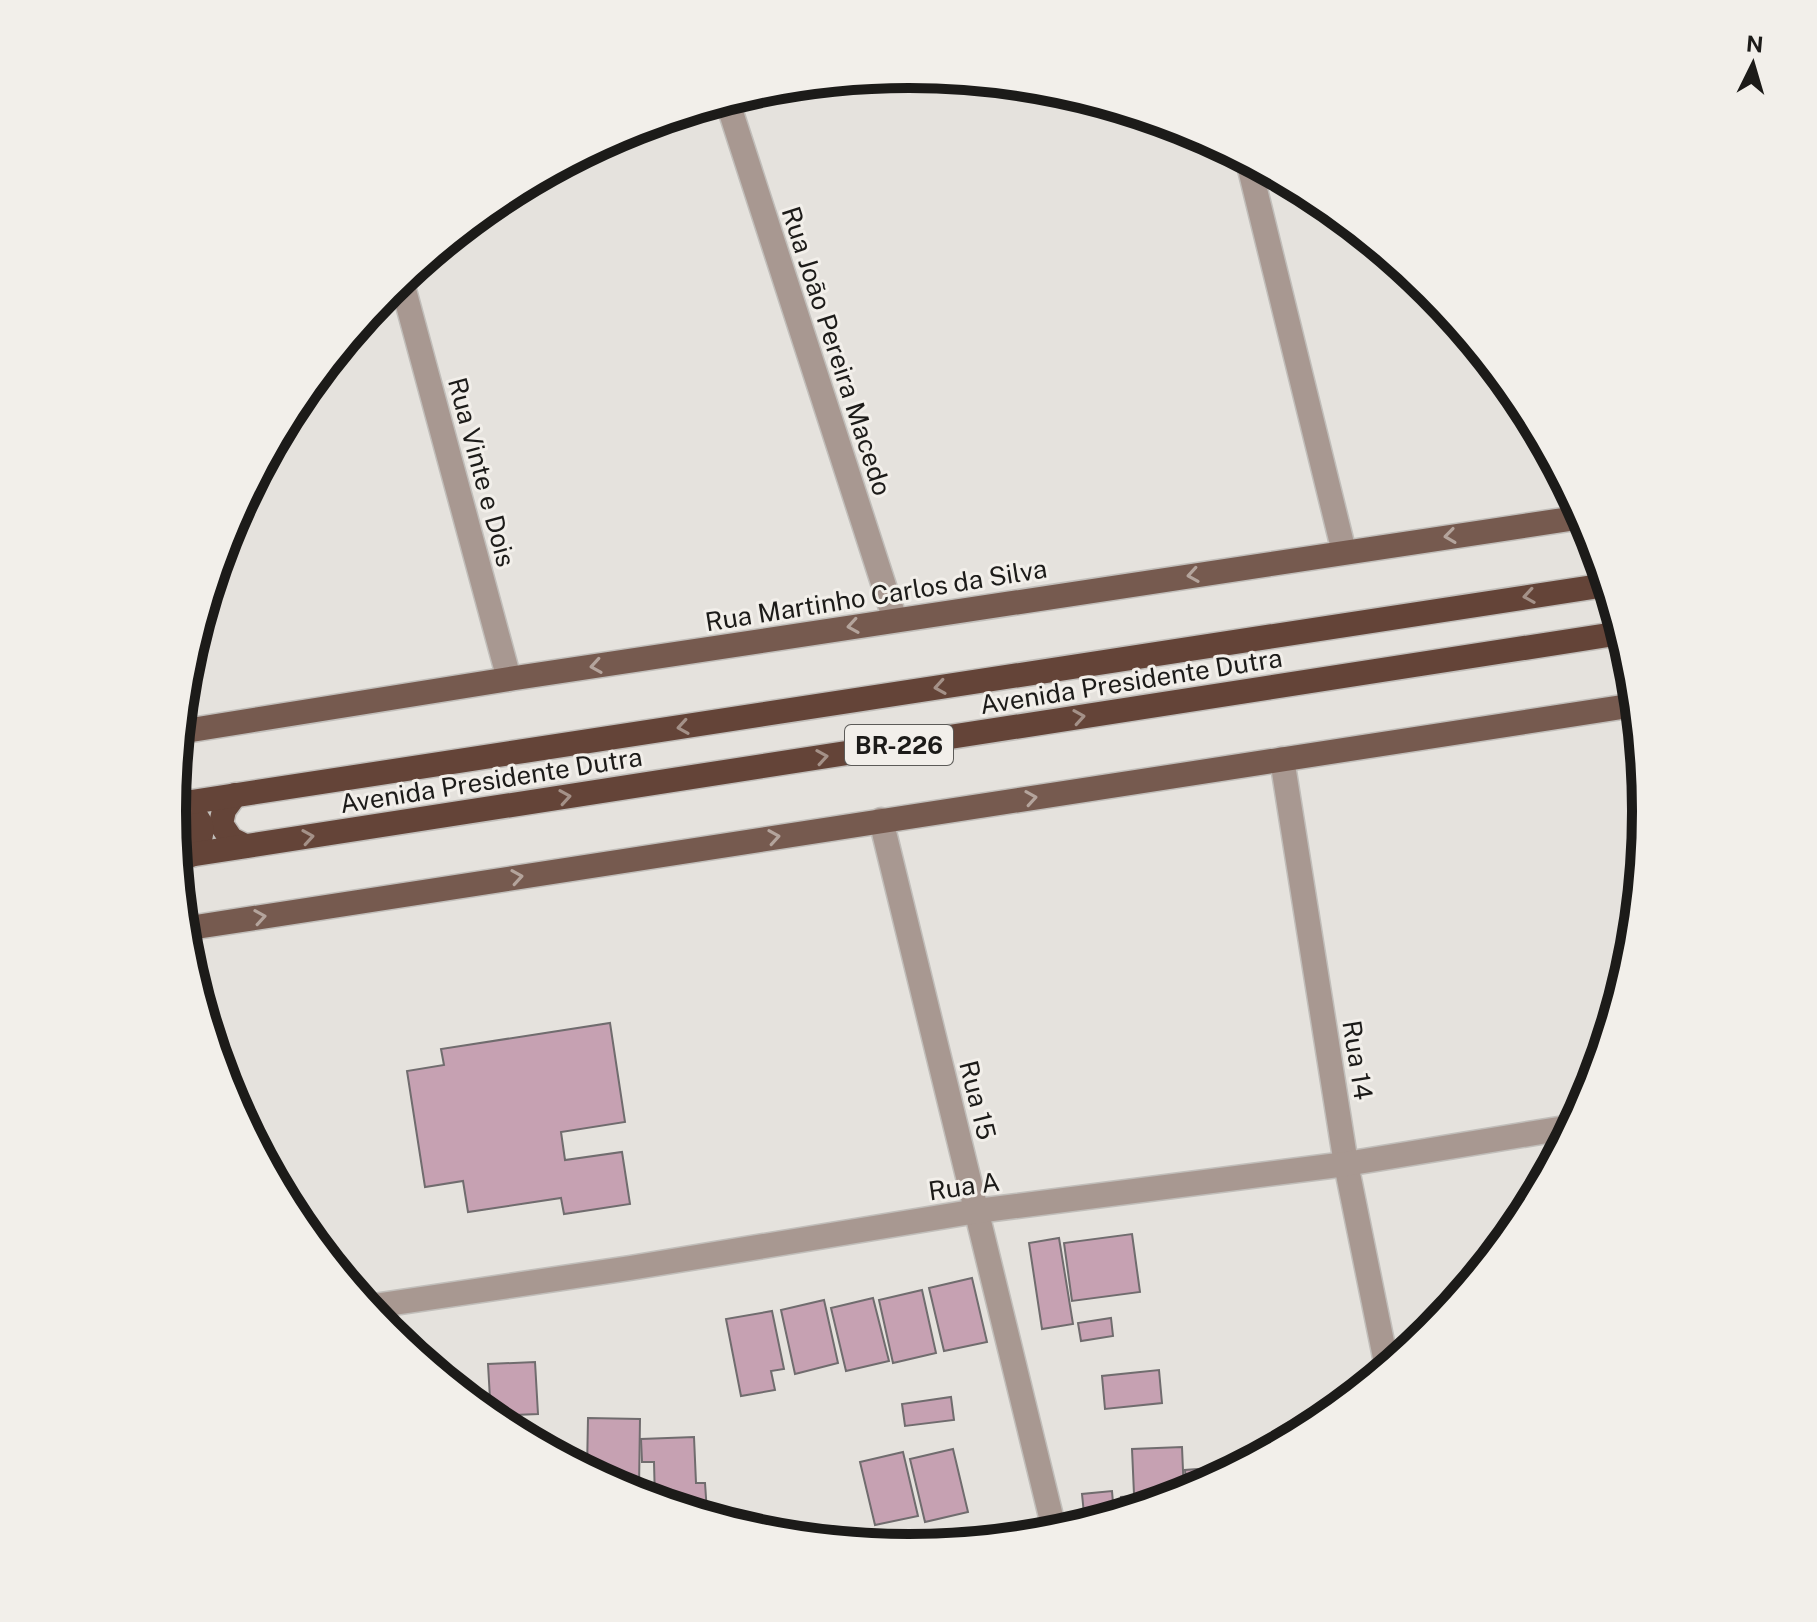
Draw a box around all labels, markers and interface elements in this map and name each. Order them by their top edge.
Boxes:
north arrow [1713,24,1793,104]
text: N [1745,30,1764,58]
street label: Rua João Pereira Macedo [776,203,898,499]
street label: Rua Vinte e Dois [442,374,522,570]
one-way arrow [1443,527,1457,544]
street label: Rua Martinho Carlos da Silva [703,553,1049,637]
one-way arrow [1186,566,1200,583]
one-way arrow [1522,587,1536,604]
one-way arrow [846,617,860,634]
street label: Avenida Presidente Dutra [978,642,1284,720]
one-way arrow [589,656,603,673]
one-way arrow [933,678,947,695]
one-way arrow [1072,709,1086,726]
one-way arrow [676,717,690,734]
road number: BR-226 [845,725,953,765]
street label: Avenida Presidente Dutra [338,741,644,819]
one-way arrow [816,749,829,766]
one-way arrow [559,789,572,806]
one-way arrow [1024,790,1038,807]
one-way arrow [302,829,315,846]
one-way arrow [767,829,781,846]
one-way arrow [510,869,524,886]
one-way arrow [253,909,267,926]
street label: Rua 14 [1336,1018,1380,1102]
street label: Rua 15 [953,1057,1003,1143]
street label: Rua A [926,1166,1002,1206]

